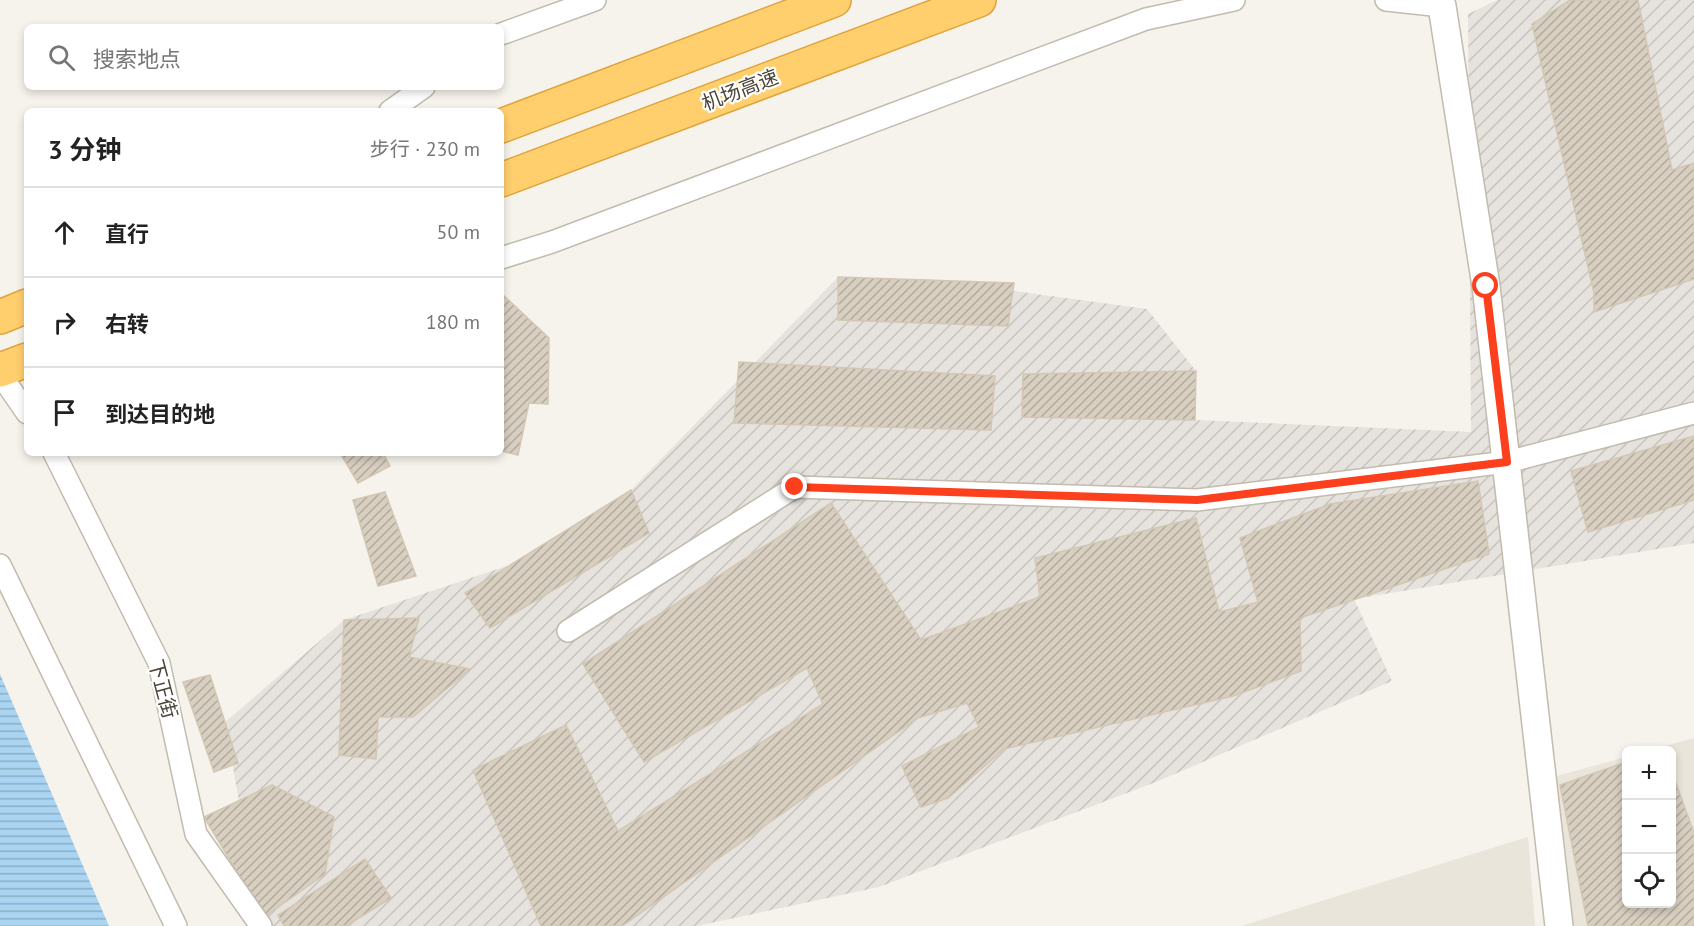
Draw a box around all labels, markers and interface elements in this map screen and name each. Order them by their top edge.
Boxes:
search box [24,24,504,90]
icon: search [45,41,78,74]
text: 搜索地点 [93,45,181,73]
street label: 机场高速 [698,64,782,116]
text: 3 分钟 [48,133,121,166]
text: 步行 · 230 m [370,136,480,162]
icon: ahead [48,216,81,249]
text: 50 m [437,219,480,245]
text: 直行 [105,220,149,248]
route start [1472,272,1498,298]
icon: right [48,306,81,339]
text: 180 m [426,309,480,335]
text: 右转 [105,310,149,338]
icon: arrive [48,396,81,429]
text: 到达目的地 [105,400,215,428]
route end [781,473,807,499]
street label: 下正街 [143,657,183,721]
map controls [1622,746,1676,908]
button: + [1622,746,1676,800]
button: − [1622,800,1676,854]
button: locate [1622,854,1676,908]

